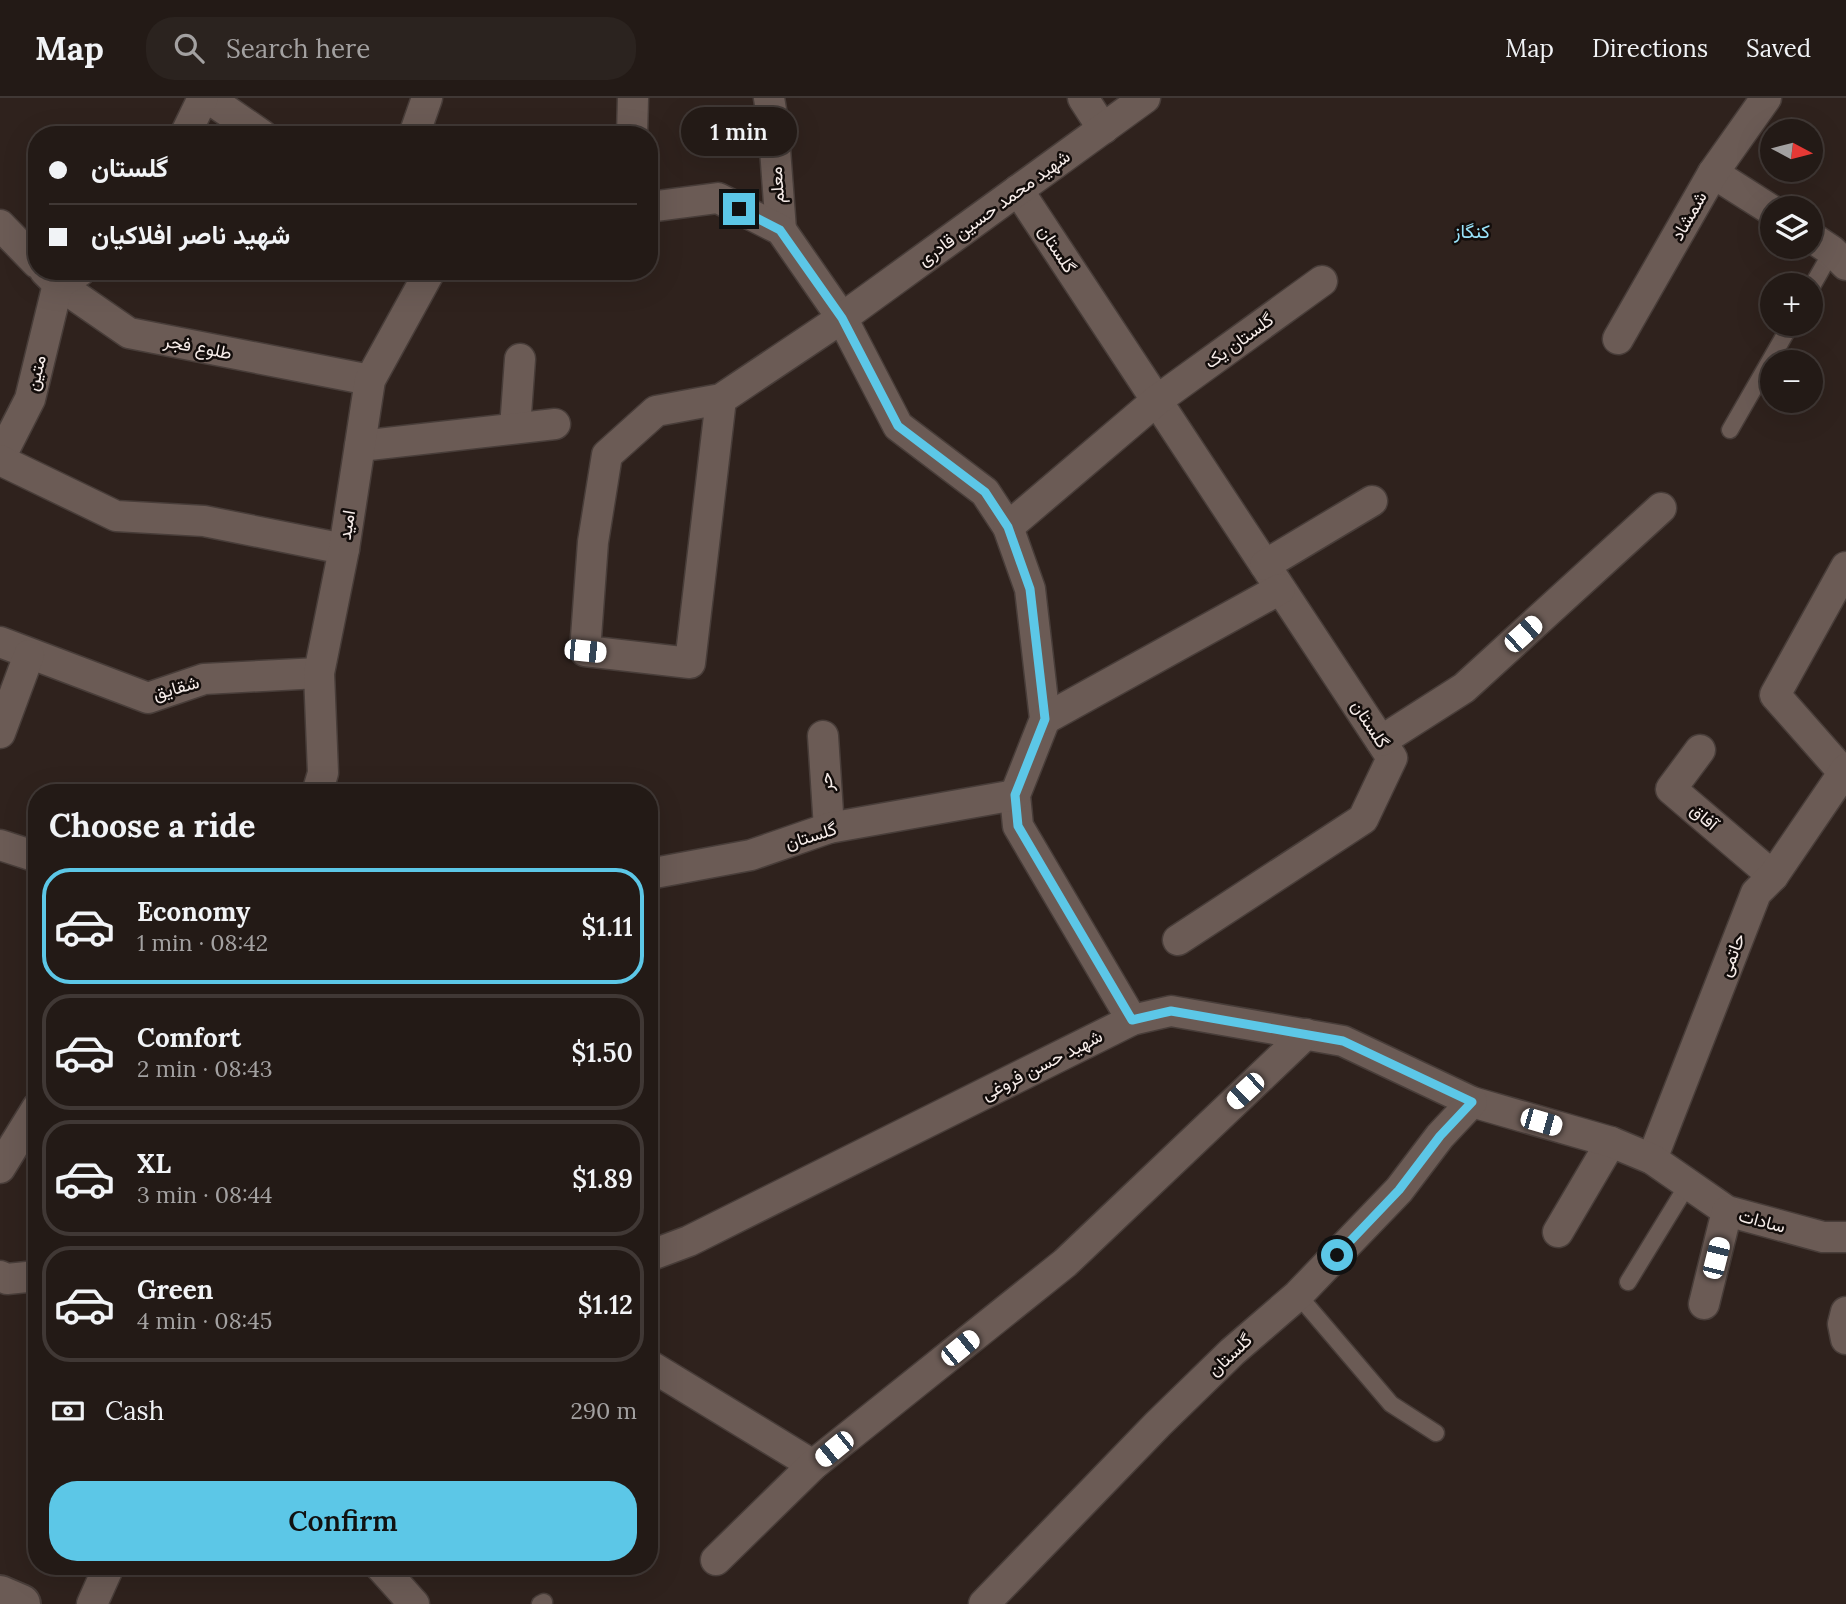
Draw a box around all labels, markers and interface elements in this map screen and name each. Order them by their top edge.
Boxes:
search box [146,17,636,80]
text: Map [35,27,104,69]
icon: search [170,29,208,67]
text: Search here [226,32,370,65]
text: Map [1505,33,1554,64]
text: Directions [1592,33,1708,64]
text: Saved [1746,33,1811,64]
callout: 1 min [681,108,797,156]
text: 1 min [710,117,768,146]
north arrow [1760,119,1824,182]
map controls [1760,119,1823,413]
street label: شهید محمد حسین قادری [913,145,1074,271]
text: گلستان [91,151,168,184]
street label: معلم [764,166,790,204]
street label: شمشاد [1665,187,1712,244]
route end [723,193,755,225]
button: layers [1760,196,1823,259]
text: شهید ناصر افلاکیان [91,218,290,251]
district label: کنگاز [1453,219,1490,243]
street label: گلستان [1033,220,1081,277]
button: + [1760,273,1823,336]
street label: گلستان یک [1200,308,1278,373]
street label: طلوع فجر [161,328,234,365]
button: − [1760,350,1823,413]
street label: متین [20,353,51,393]
street label: امید [333,508,360,541]
car [1501,612,1546,656]
car [564,638,607,664]
street label: شقایق [150,670,202,705]
street label: گلستان [1346,695,1394,752]
street label: حر [813,772,838,793]
street label: آفاق [1686,798,1724,836]
text: Choose a ride [49,805,256,846]
street label: گلستان [782,817,839,854]
icon: car [53,895,116,958]
text: Economy [137,895,250,928]
text: $1.11 [581,910,633,943]
text: 1 min · 08:42 [137,928,268,957]
street label: حاتمی [1713,930,1750,980]
icon: car [53,1021,116,1084]
text: Comfort [137,1021,241,1054]
street label: شهید حسن فروغی [977,1024,1106,1105]
text: $1.50 [571,1036,633,1069]
text: 2 min · 08:43 [137,1054,272,1083]
car [1223,1069,1268,1113]
car [1518,1106,1565,1138]
icon: car [53,1147,116,1210]
text: XL [137,1147,171,1180]
text: $1.89 [572,1162,633,1195]
text: 3 min · 08:44 [137,1180,273,1209]
street label: سادات [1736,1203,1788,1238]
car [1701,1235,1732,1281]
route start [1321,1239,1353,1271]
icon: car [53,1273,116,1336]
text: Green [137,1273,213,1306]
text: $1.12 [578,1288,633,1321]
text: 4 min · 08:45 [137,1306,272,1335]
car [938,1327,983,1369]
street label: گلستان [1203,1328,1257,1381]
icon: cash [49,1392,87,1430]
text: Cash [105,1394,164,1427]
text: 290 m [570,1396,637,1425]
car [812,1428,857,1470]
button: Confirm [49,1481,637,1561]

